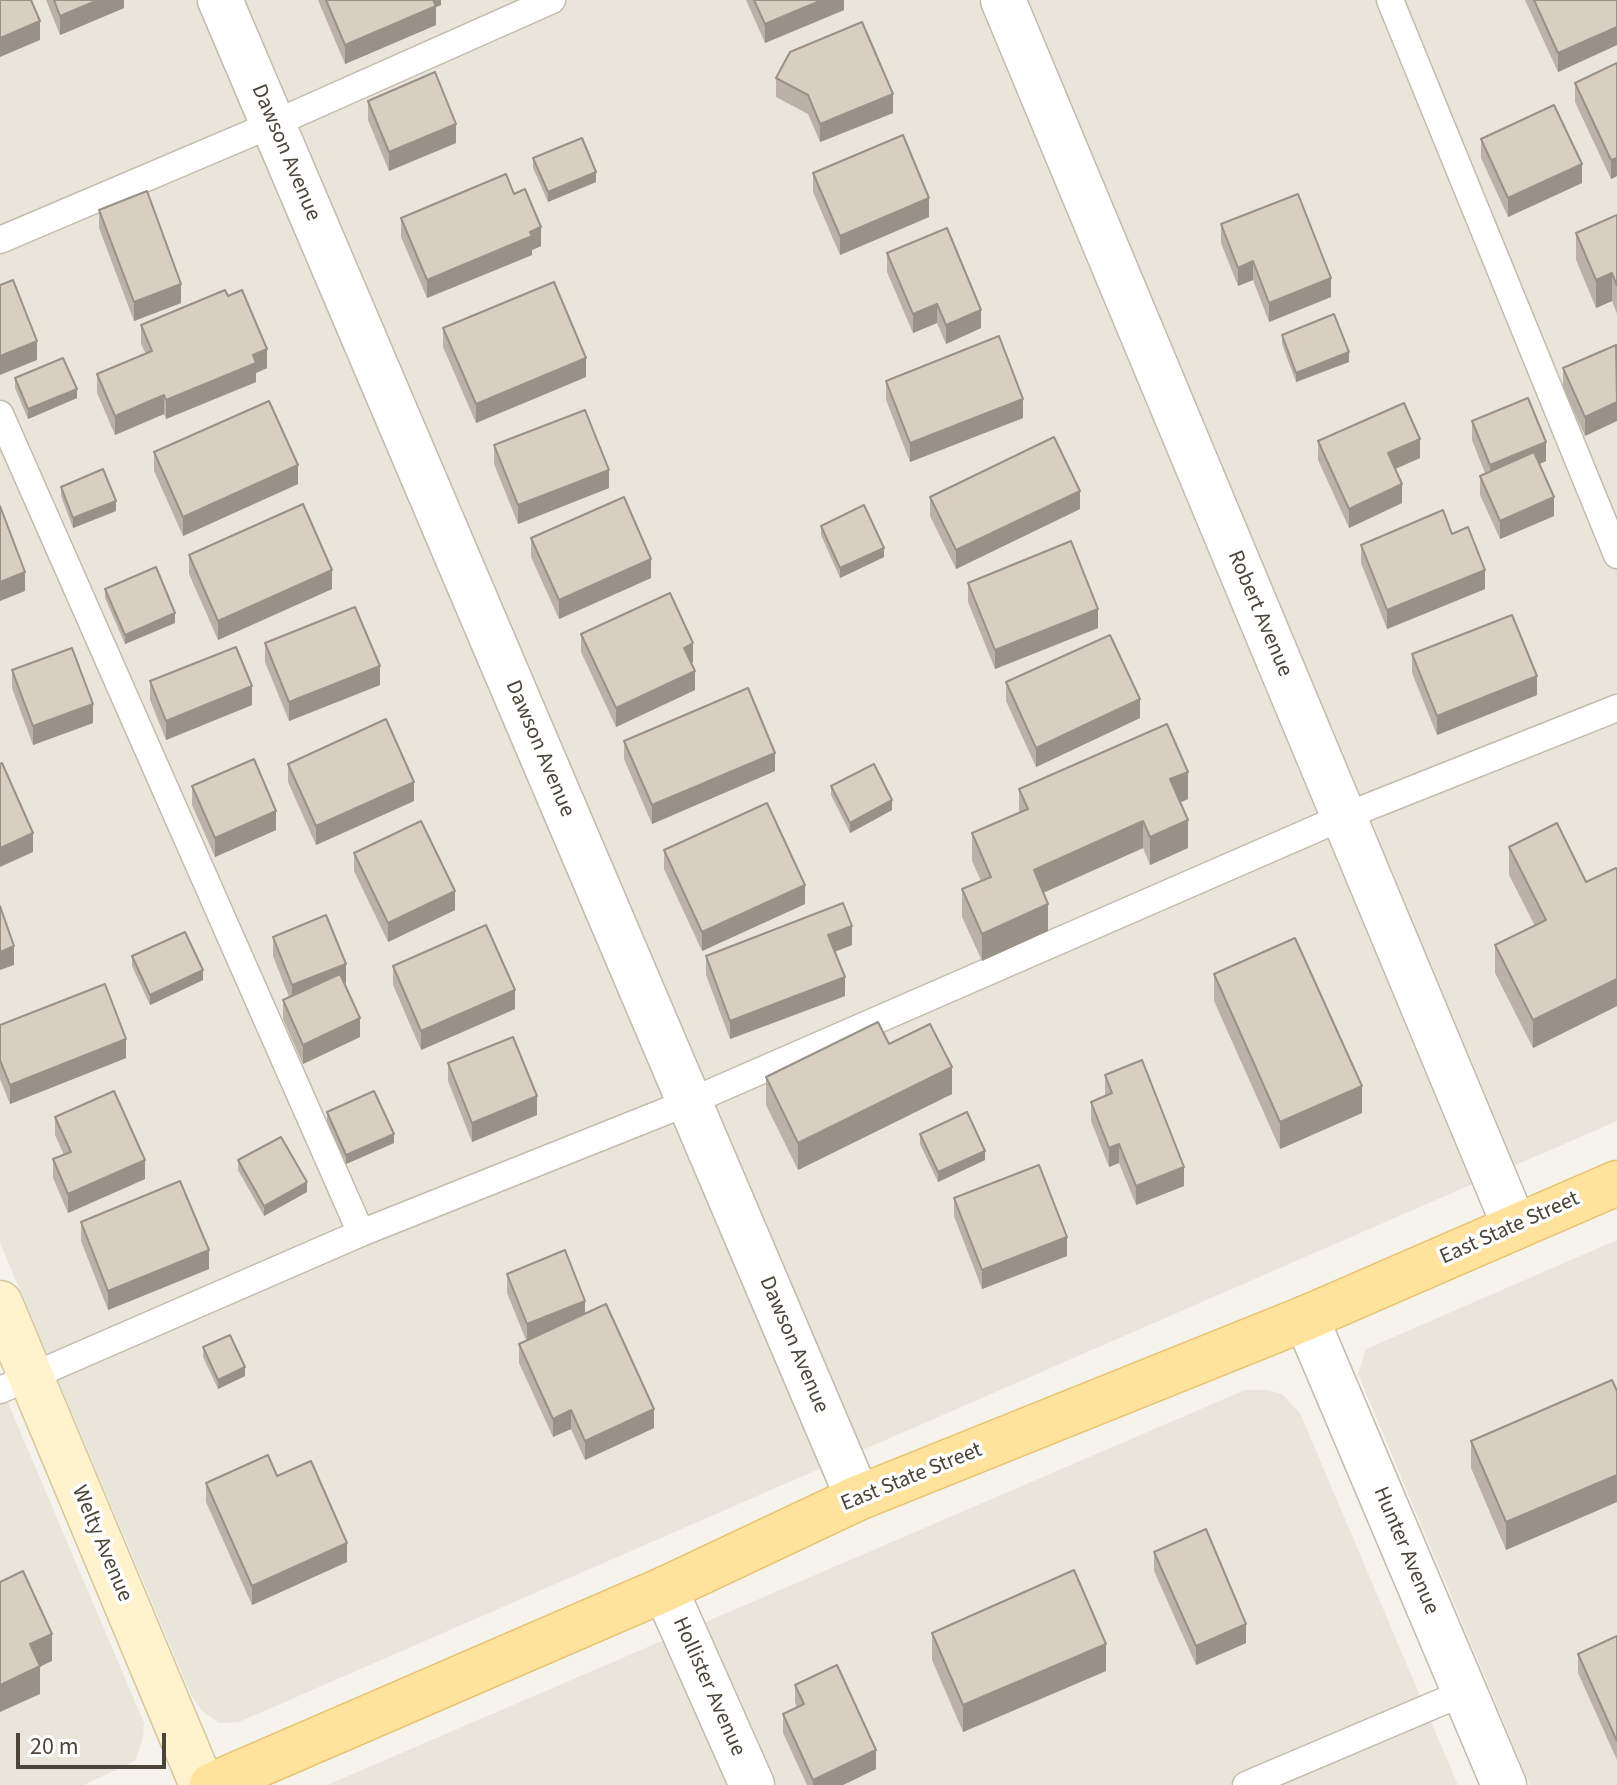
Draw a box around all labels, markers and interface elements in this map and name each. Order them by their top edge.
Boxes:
street label: Dawson Avenue [244,81,326,225]
street label: Robert Avenue [1221,547,1297,681]
street label: Dawson Avenue [498,677,580,821]
street label: East State Street [1436,1186,1584,1272]
street label: Dawson Avenue [752,1273,834,1417]
street label: East State Street [838,1438,986,1518]
street label: Welty Avenue [65,1482,137,1606]
street label: Hunter Avenue [1366,1483,1444,1619]
street label: Hollister Avenue [666,1613,750,1761]
scale bar [20,1717,170,1767]
text: 20 m [30,1729,79,1764]

